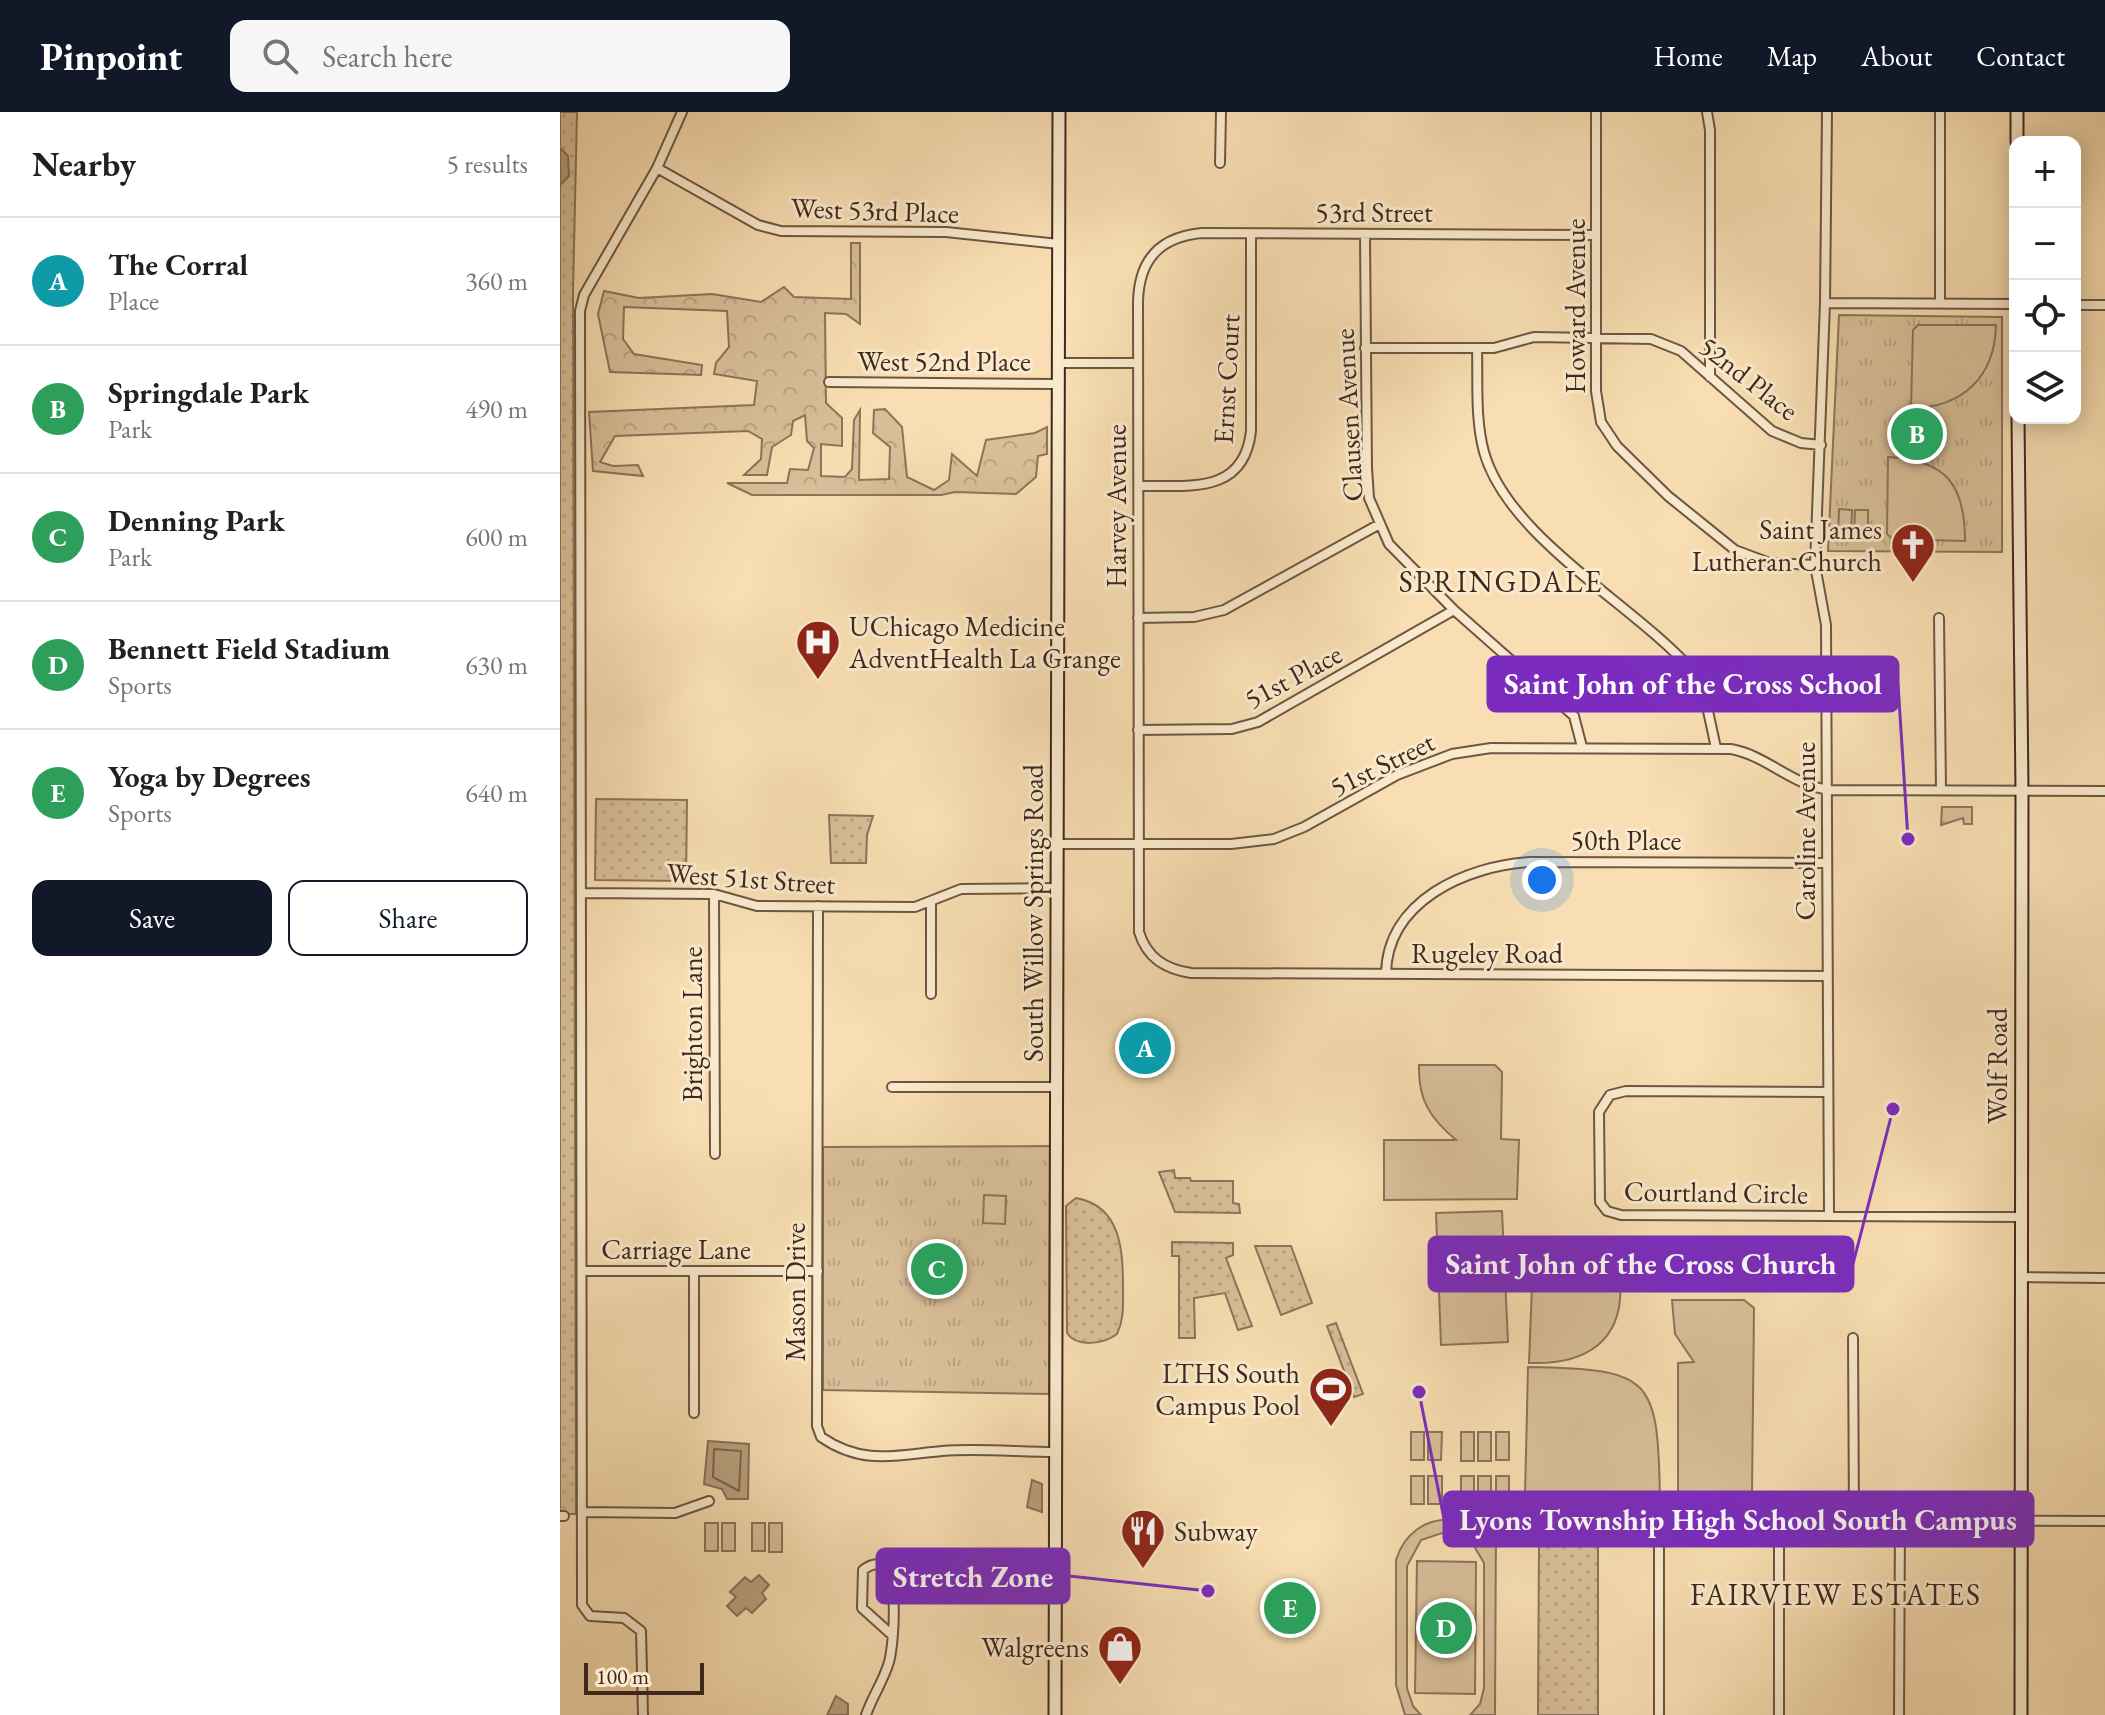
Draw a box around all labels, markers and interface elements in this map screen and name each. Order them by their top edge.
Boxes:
search box [230,20,790,92]
text: Pinpoint [40,32,182,81]
icon: search [258,34,302,78]
text: Search here [322,37,452,76]
text: Home [1653,38,1723,74]
text: Map [1767,38,1817,74]
text: About [1861,38,1932,74]
text: Contact [1976,38,2065,74]
map controls [2009,136,2081,424]
button: + [2009,136,2081,208]
text: Nearby [32,142,136,186]
text: 5 results [447,147,528,181]
street label: West 53rd Place [790,189,960,231]
street label: 53rd Street [1315,194,1433,230]
button: − [2009,208,2081,280]
street label: Howard Avenue [1557,218,1593,394]
text: The Corral [108,245,248,284]
text: A [49,264,67,298]
text: 360 m [465,264,528,298]
button: locate [2009,280,2081,352]
text: Place [108,284,159,318]
street label: Ernst Court [1205,313,1247,445]
street label: Clausen Avenue [1325,327,1371,502]
street label: 52nd Place [1692,328,1806,428]
street label: West 52nd Place [857,343,1031,379]
button: layers [2009,352,2081,424]
text: Springdale Park [108,373,309,412]
text: B [50,392,66,426]
text: 490 m [465,392,528,426]
pin: B [1891,404,1943,464]
text: Park [108,412,152,446]
street label: Harvey Avenue [1098,424,1134,588]
text: Denning Park [108,501,285,540]
place label: Saint James Lutheran Church [1692,511,1882,579]
text: C [49,520,67,554]
text: 600 m [465,520,528,554]
church icon: Saint James Lutheran Church [1889,521,1937,584]
text: Park [108,540,152,574]
district label: SPRINGDALE [1399,562,1603,601]
place label: UChicago Medicine AdventHealth La Grange [848,608,1121,676]
hospital icon: UChicago Medicine AdventHealth La Grange [794,618,842,681]
text: Bennett Field Stadium [108,629,390,668]
street label: 51st Place [1238,635,1348,717]
text: D [48,648,68,682]
text: 630 m [465,648,528,682]
callout: Saint John of the Cross School [1488,657,1898,711]
text: Saint John of the Cross School [1504,664,1882,703]
text: Sports [108,668,172,702]
street label: 51st Street [1324,723,1440,805]
street label: Caroline Avenue [1787,741,1823,921]
text: Yoga by Degrees [108,757,311,796]
street label: South Willow Springs Road [1015,763,1051,1062]
text: E [51,776,65,810]
text: 640 m [465,776,528,810]
text: Sports [108,796,172,830]
street label: 50th Place [1571,822,1681,858]
street label: West 51st Street [665,854,837,902]
your location [1522,860,1562,900]
button: Save [32,880,272,956]
button: Share [288,880,528,956]
street label: Rugeley Road [1411,935,1564,971]
street label: Brighton Lane [674,946,710,1102]
street label: Wolf Road [1979,1007,2015,1124]
pin: A [1119,1018,1171,1078]
street label: Courtland Circle [1624,1172,1808,1212]
street label: Mason Drive [777,1222,813,1361]
street label: Carriage Lane [601,1231,751,1267]
callout: Saint John of the Cross Church [1429,1237,1853,1291]
pin: C [911,1239,963,1299]
text: Saint John of the Cross Church [1445,1244,1837,1283]
place label: LTHS South Campus Pool [1155,1355,1300,1423]
sports icon: LTHS South Campus Pool [1307,1365,1355,1428]
callout: Lyons Township High School South Campus [1444,1492,2033,1546]
text: Lyons Township High School South Campus [1459,1500,2017,1539]
restaurant icon: Subway [1119,1507,1167,1570]
place label: Subway [1174,1513,1258,1549]
callout: Stretch Zone [877,1549,1069,1603]
text: Stretch Zone [893,1557,1053,1596]
district label: FAIRVIEW ESTATES [1690,1575,1982,1614]
pin: E [1264,1578,1316,1638]
pin: D [1420,1598,1472,1658]
shop icon: Walgreens [1096,1623,1144,1686]
place label: Walgreens [981,1629,1089,1665]
scale bar [584,1659,704,1695]
text: 100 m [596,1662,649,1691]

